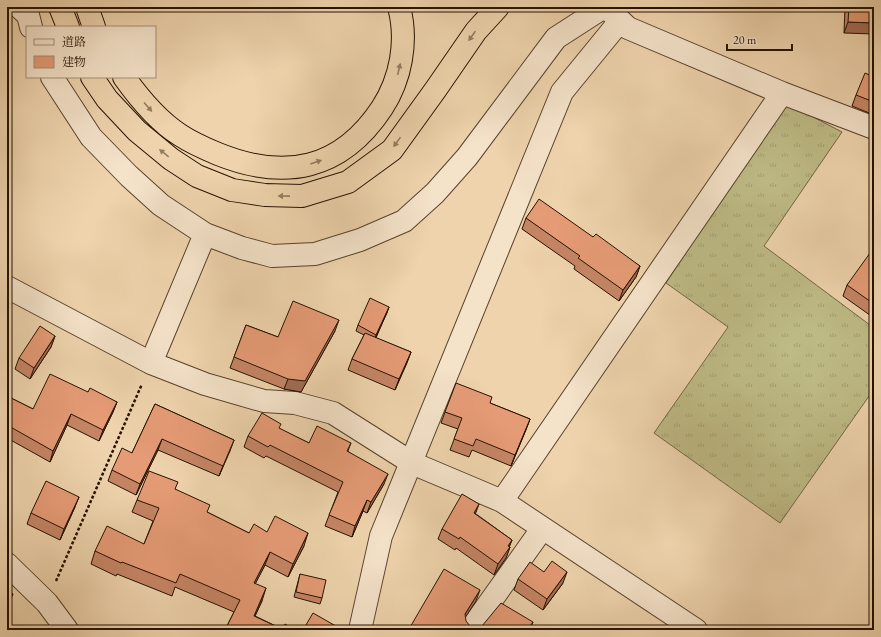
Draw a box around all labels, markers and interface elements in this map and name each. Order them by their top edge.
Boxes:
legend [26,26,156,78]
scale bar [727,26,792,52]
one-way arrow [468,31,476,41]
text: 20 m [733,32,757,48]
text: 道路 [62,34,86,50]
text: 建物 [62,54,86,70]
one-way arrow [396,63,402,75]
one-way arrow [144,102,153,112]
one-way arrow [394,137,402,147]
one-way arrow [159,149,170,158]
one-way arrow [311,159,323,165]
one-way arrow [277,193,290,199]

